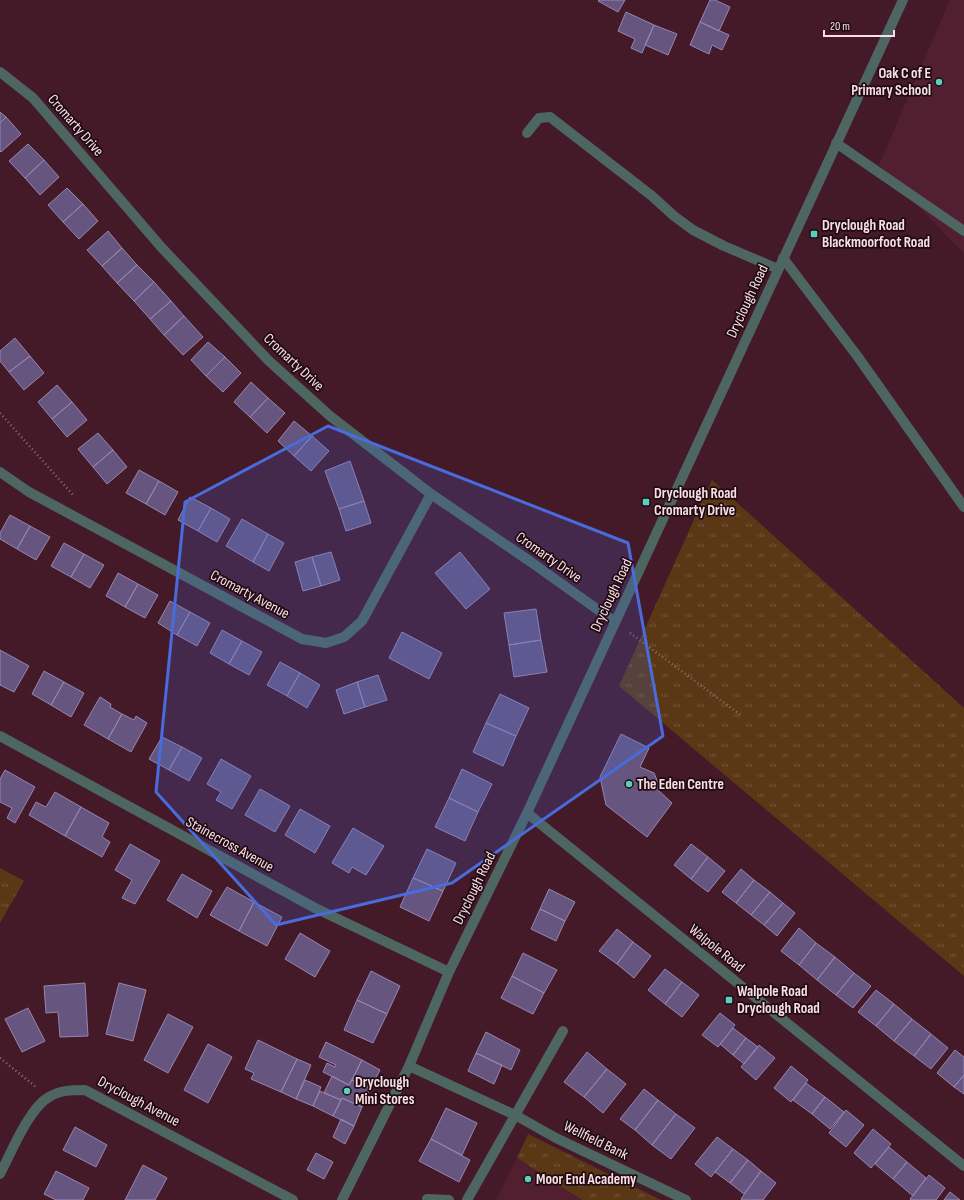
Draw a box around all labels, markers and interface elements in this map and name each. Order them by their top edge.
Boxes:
scale bar [824,12,894,38]
text: 20 m [830,19,850,34]
place label: Oak C of E Primary School [851,64,931,100]
marker: Oak C of E Primary School [934,77,944,87]
street label: Cromarty Drive [43,90,108,160]
place label: Dryclough Road Blackmoorfoot Road [822,216,930,252]
marker: Dryclough Road Blackmoorfoot Road [809,229,819,239]
street label: Dryclough Road [722,262,773,341]
street label: Cromarty Drive [259,329,328,395]
place label: Dryclough Road Cromarty Drive [654,484,737,520]
marker: Dryclough Road Cromarty Drive [641,497,651,507]
street label: Cromarty Drive [512,528,585,587]
street label: Dryclough Road [586,556,637,635]
street label: Cromarty Avenue [207,566,293,623]
place label: The Eden Centre [637,775,724,794]
marker: The Eden Centre [624,779,634,789]
street label: Stainecross Avenue [182,812,277,876]
street label: Dryclough Road [449,849,500,928]
street label: Walpole Road [685,920,749,977]
place label: Walpole Road Dryclough Road [737,982,820,1018]
marker: Walpole Road Dryclough Road [724,995,734,1005]
street label: Dryclough Avenue [94,1072,183,1131]
place label: Dryclough Mini Stores [355,1073,415,1109]
marker: Dryclough Mini Stores [342,1086,352,1096]
street label: Wellfield Bank [560,1117,632,1164]
place label: Moor End Academy [536,1170,637,1189]
marker: Moor End Academy [523,1174,533,1184]

